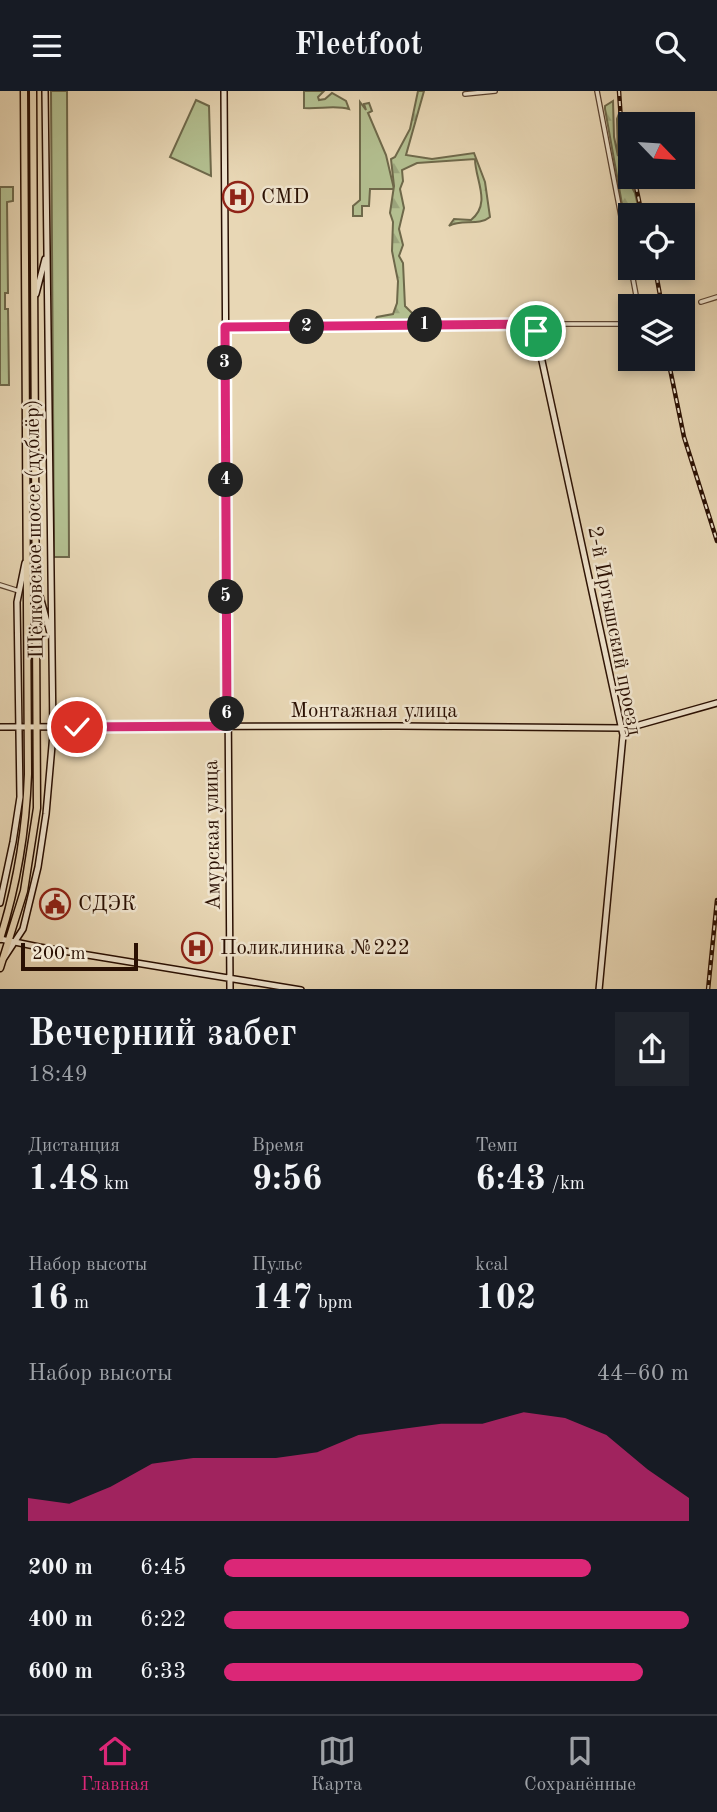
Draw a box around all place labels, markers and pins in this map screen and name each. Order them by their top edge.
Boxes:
hospital icon: CMD [221,180,255,214]
place label: CMD [261,187,309,208]
pin [506,301,566,361]
pin: 1 [408,307,442,343]
pin: 2 [290,309,324,345]
pin: 3 [208,345,243,381]
pin: 4 [208,463,244,497]
pin: 5 [208,580,244,615]
pin [47,697,107,757]
pin: 6 [210,697,244,731]
public building icon: СДЭК [38,887,72,921]
place label: СДЭК [78,894,136,915]
hospital icon: Поликлиника №222 [180,931,214,965]
place label: Поликлиника №222 [220,938,410,959]

